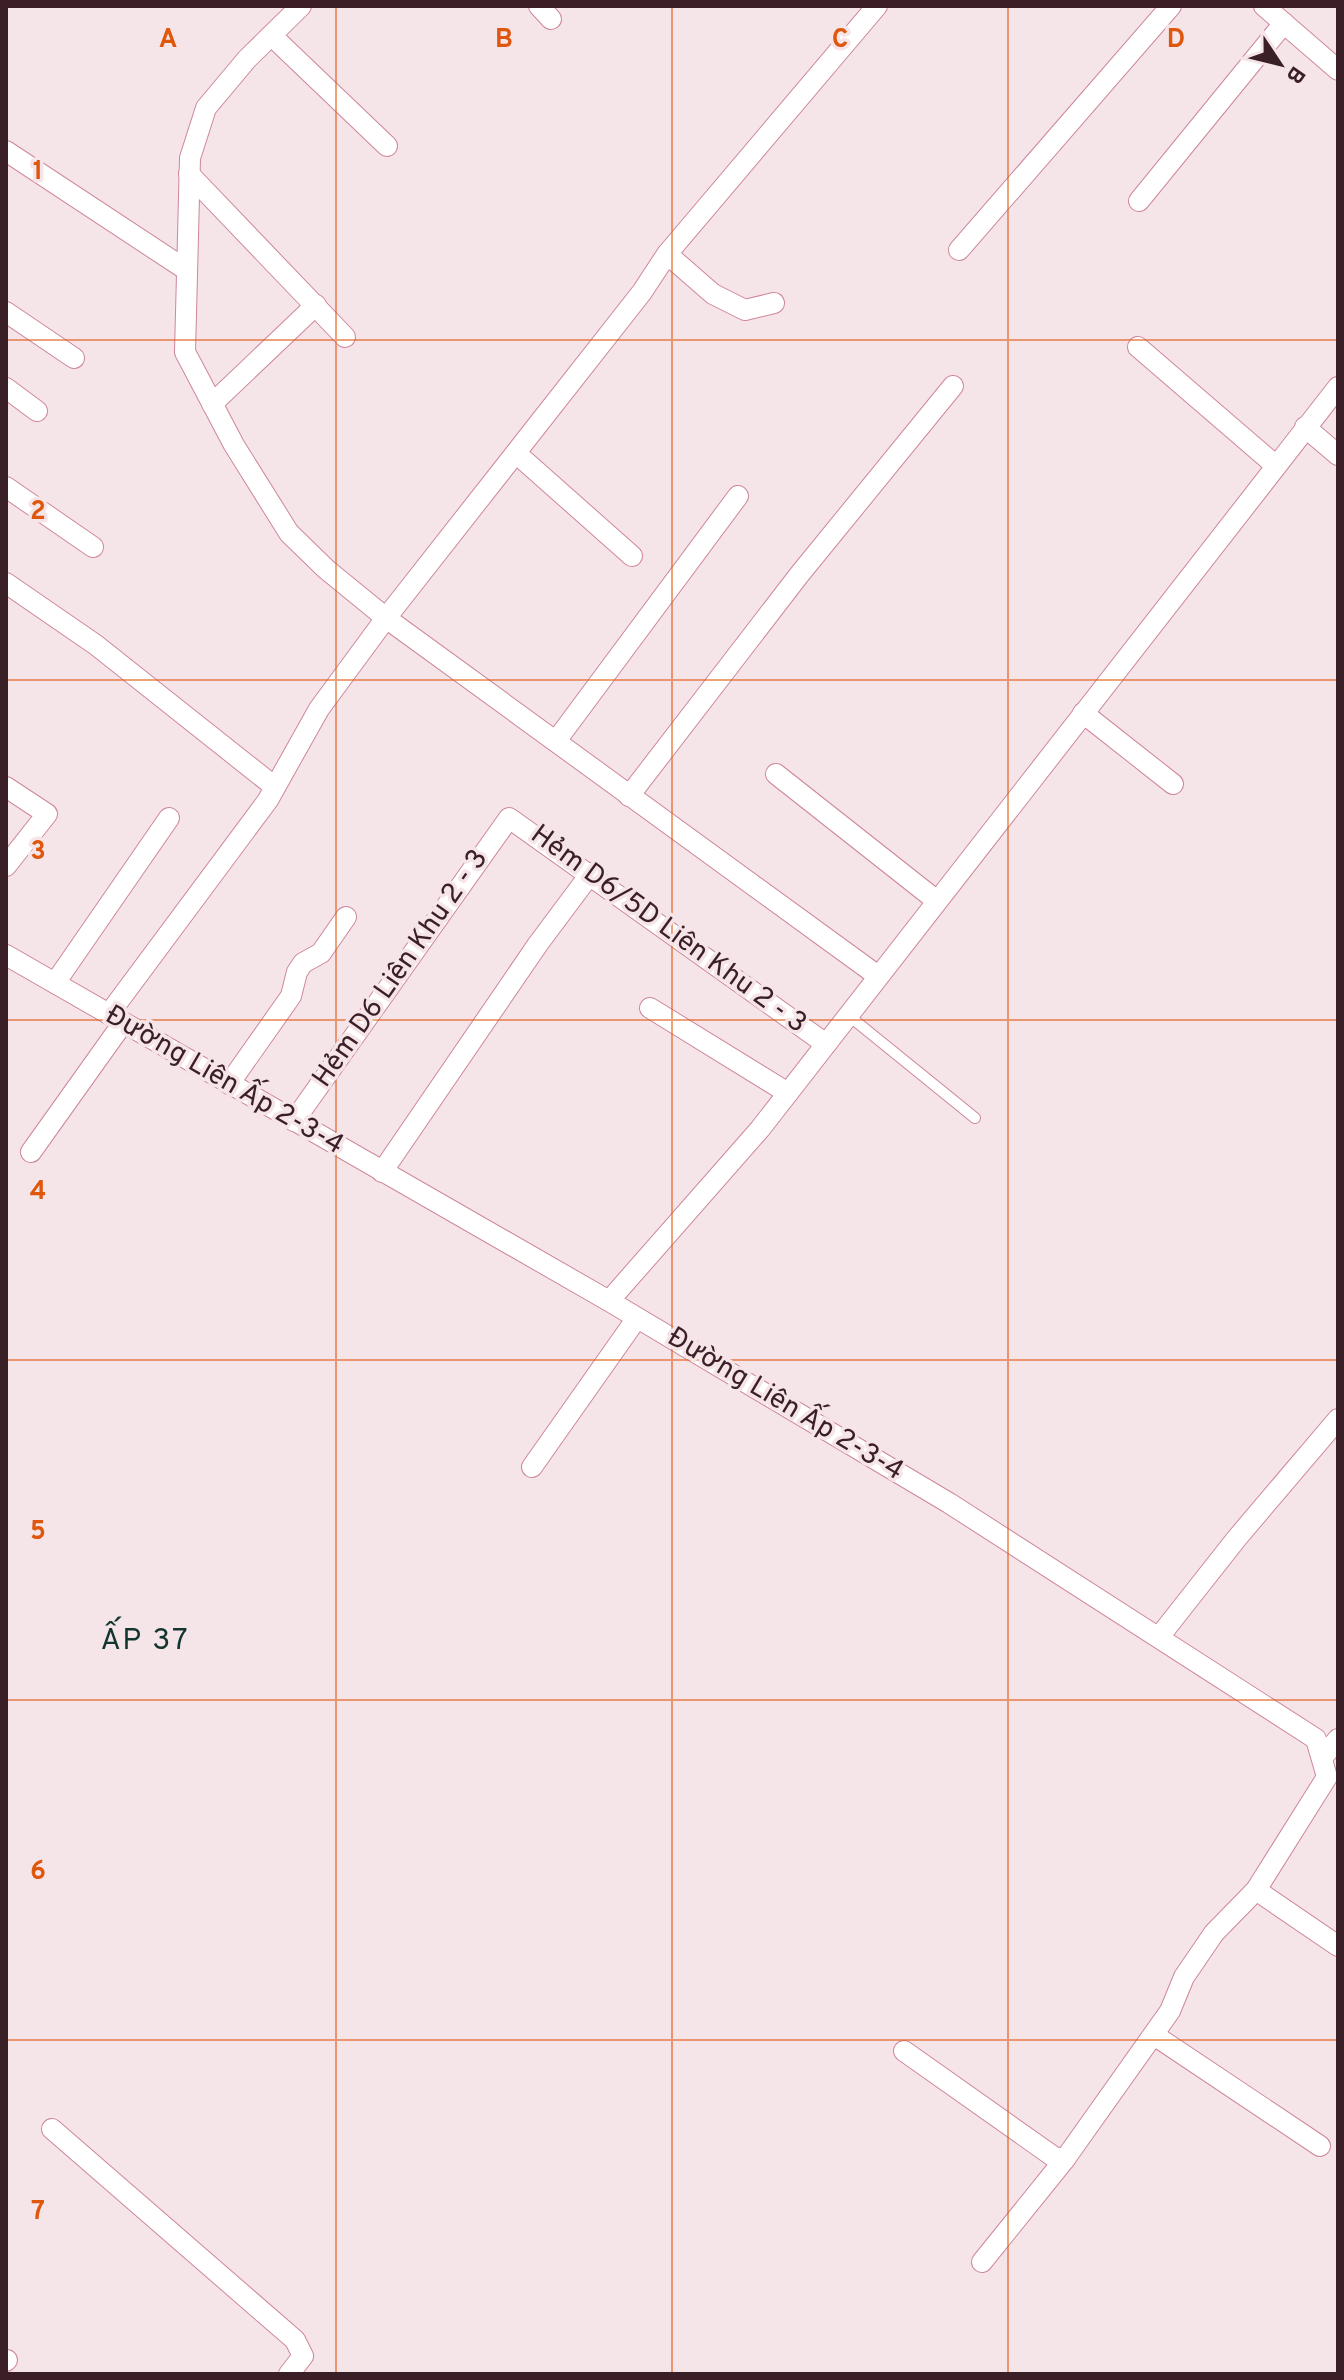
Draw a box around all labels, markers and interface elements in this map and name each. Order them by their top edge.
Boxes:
text: A [159,24,177,57]
text: B [495,24,513,57]
text: C [832,24,848,57]
text: D [1167,24,1185,57]
north arrow [1240,24,1320,104]
text: B [1279,60,1310,88]
text: 1 [33,156,43,189]
text: 2 [30,496,46,529]
street label: Hẻm D6/5D Liên Khu 2 - 3 [523,818,813,1042]
text: 3 [30,836,46,869]
street label: Hẻm D6 Liên Khu 2 - 3 [305,843,497,1095]
street label: Đường Liên Ấp 2-3-4 [98,993,353,1164]
text: 4 [30,1176,46,1209]
street label: Đường Liên Ấp 2-3-4 [660,1315,913,1490]
text: 5 [30,1516,46,1549]
district label: ẤP 37 [100,1616,190,1660]
text: 6 [30,1856,46,1889]
text: 7 [31,2196,45,2229]

